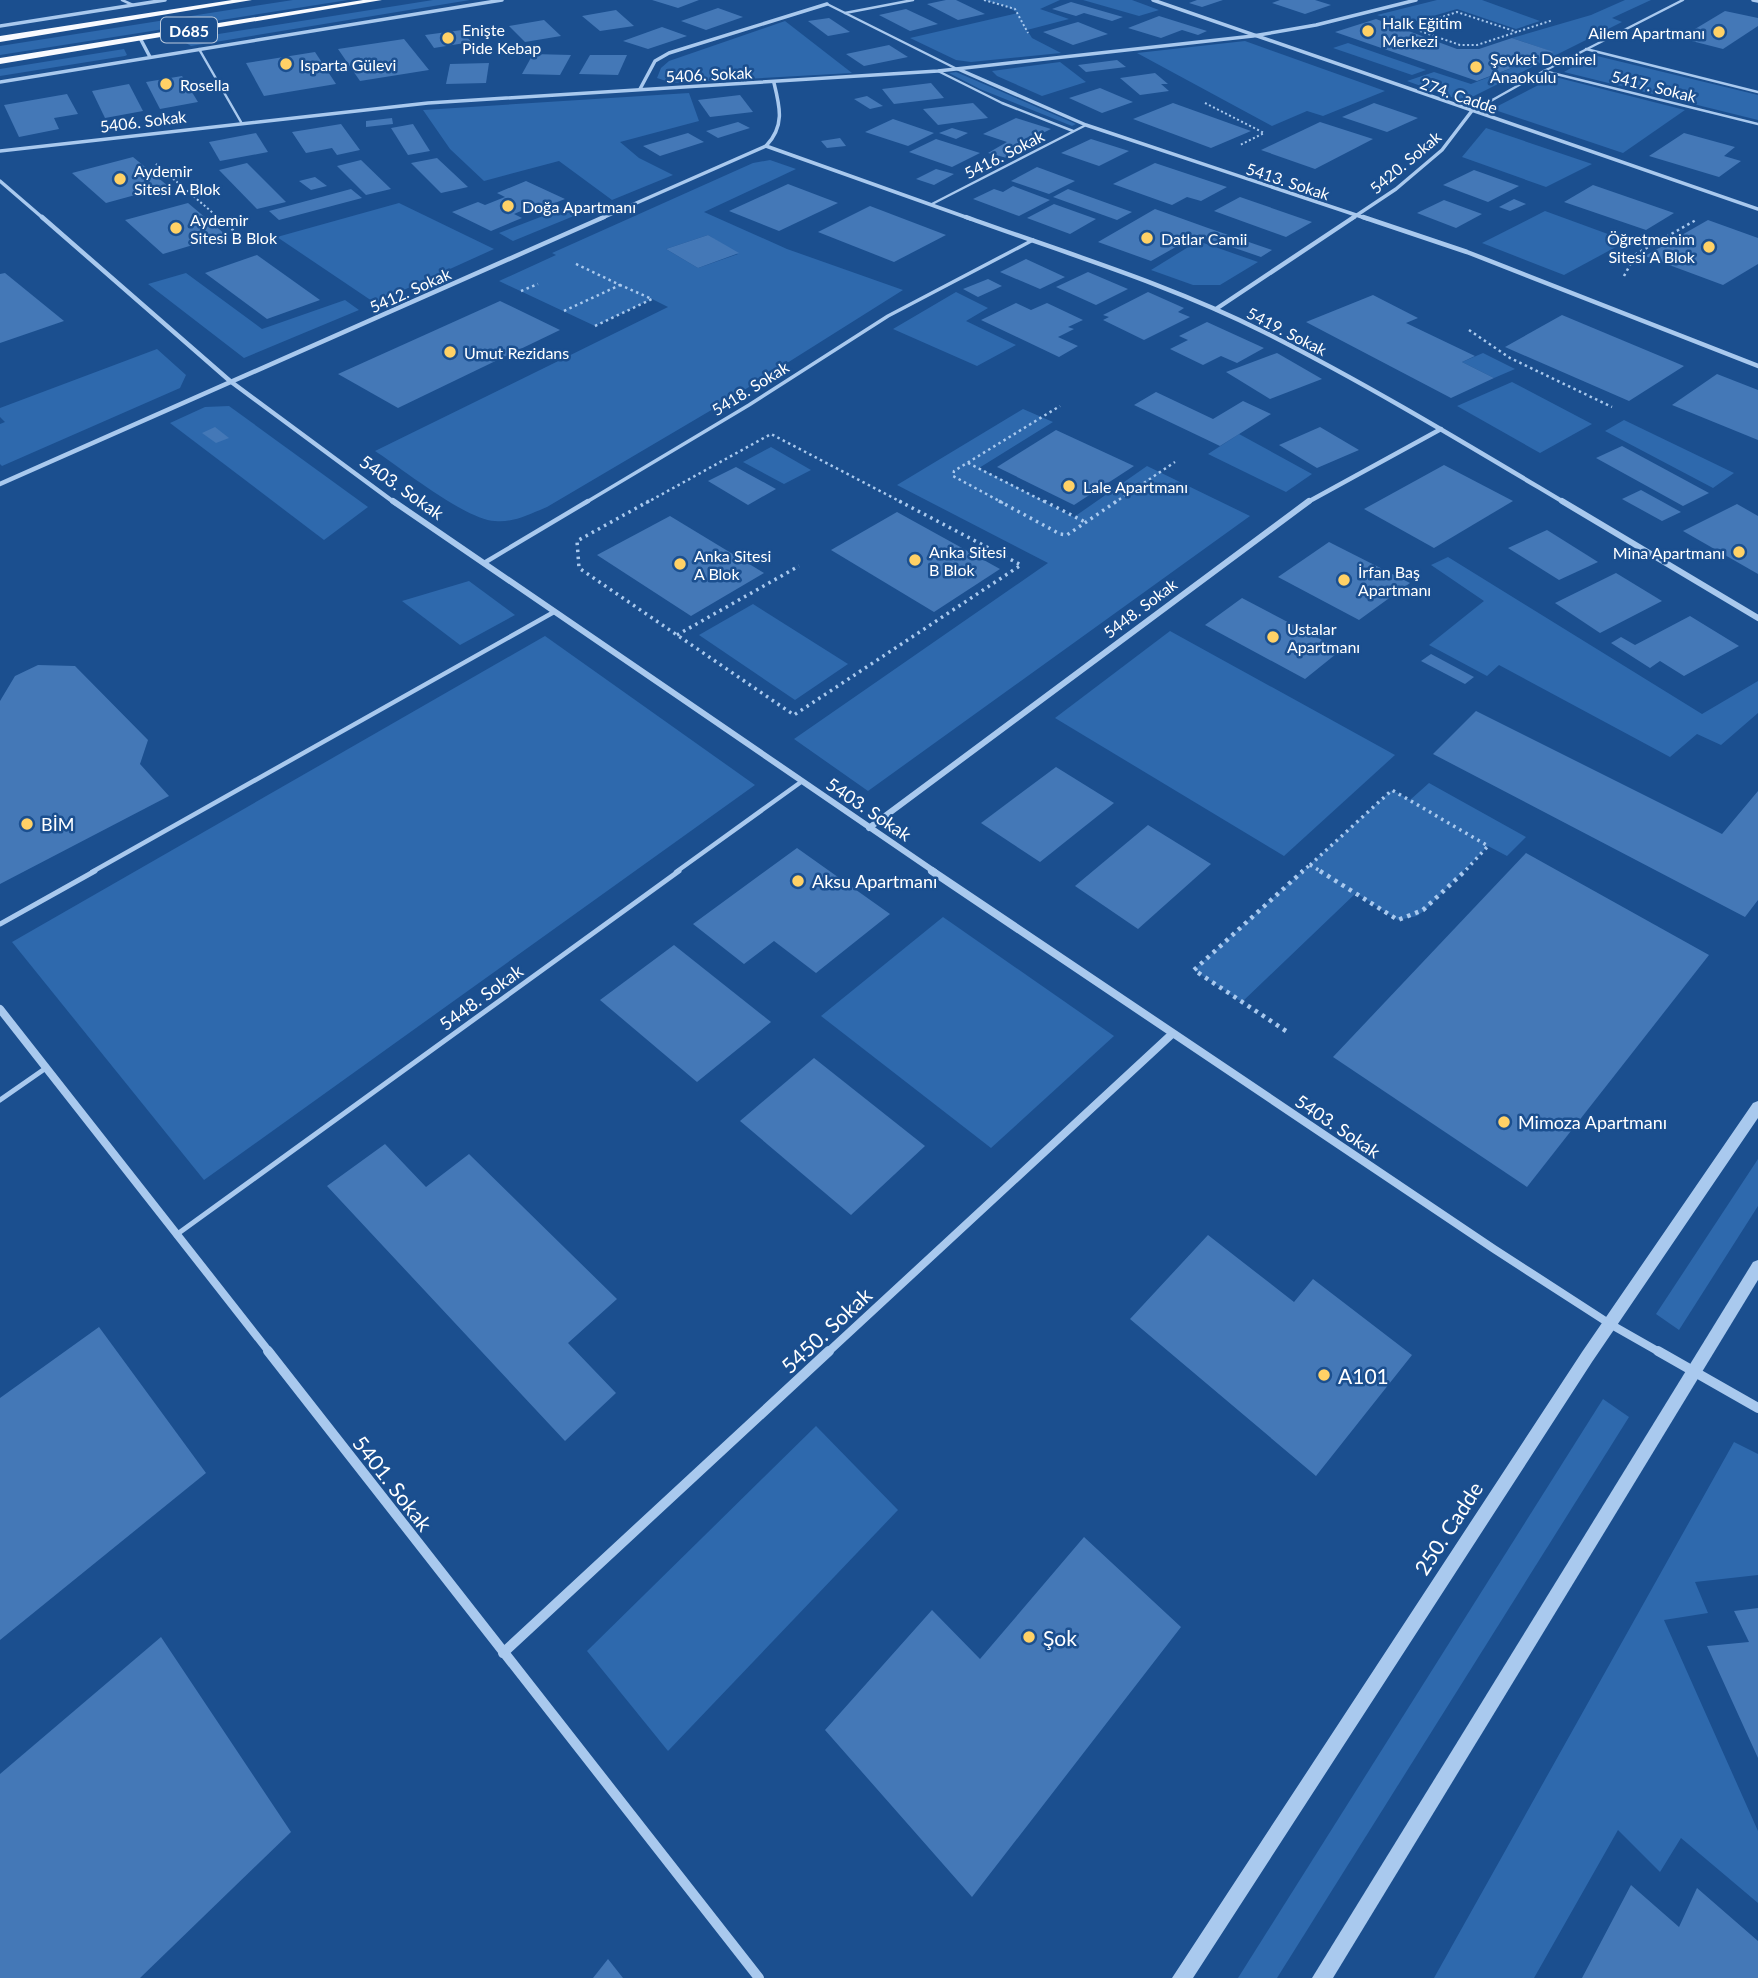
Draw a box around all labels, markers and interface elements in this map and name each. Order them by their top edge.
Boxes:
place label: Halk Eğitim Merkezi [1382,13,1462,50]
road number: D685 [161,18,217,42]
place label: Enişte Pide Kebap [462,20,541,57]
marker: Halk Eğitim Merkezi [1360,23,1376,39]
place label: Ailem Apartmanı [1588,23,1705,42]
marker: Ailem Apartmanı [1711,24,1727,40]
marker: Enişte Pide Kebap [440,30,456,46]
place label: Şevket Demirel Anaokulu [1490,49,1596,86]
place label: Isparta Gülevi [300,55,396,74]
marker: Isparta Gülevi [278,56,294,72]
marker: Şevket Demirel Anaokulu [1468,59,1484,75]
street label: 5406. Sokak [665,62,754,86]
street label: 5417. Sokak [1610,66,1699,106]
street label: 274. Cadde [1418,73,1500,117]
place label: Rosella [180,75,229,94]
marker: Rosella [158,76,174,92]
street label: 5406. Sokak [99,106,188,136]
street label: 5416. Sokak [961,125,1048,182]
street label: 5420. Sokak [1366,126,1445,197]
street label: 5413. Sokak [1244,159,1333,204]
place label: Aydemir Sitesi A Blok [134,161,221,198]
marker: Aydemir Sitesi A Blok [112,171,128,187]
place label: Doğa Apartmanı [522,197,636,216]
marker: Doğa Apartmanı [500,198,516,214]
place label: Aydemir Sitesi B Blok [190,210,278,247]
marker: Aydemir Sitesi B Blok [168,220,184,236]
place label: Datlar Camii [1161,229,1247,248]
place label: Öğretmenim Sitesi A Blok [1607,229,1696,266]
marker: Datlar Camii [1139,230,1155,246]
marker: Öğretmenim Sitesi A Blok [1701,239,1717,255]
street label: 5412. Sokak [366,263,454,316]
street label: 5419. Sokak [1244,303,1331,360]
place label: Umut Rezidans [464,343,569,362]
marker: Umut Rezidans [442,344,458,360]
street label: 5418. Sokak [708,356,793,419]
street label: 5403. Sokak [356,450,449,525]
place label: Lale Apartmanı [1083,477,1188,496]
marker: Lale Apartmanı [1061,478,1077,494]
place label: Anka Sitesi B Blok [929,542,1006,579]
place label: Mina Apartmanı [1613,543,1725,562]
marker: Mina Apartmanı [1731,544,1747,560]
place label: Anka Sitesi A Blok [694,546,771,583]
marker: Anka Sitesi B Blok [907,552,923,568]
marker: Anka Sitesi A Blok [672,556,688,572]
place label: İrfan Baş Apartmanı [1358,562,1431,599]
marker: İrfan Baş Apartmanı [1336,572,1352,588]
street label: 5448. Sokak [1100,574,1181,642]
place label: Ustalar Apartmanı [1287,619,1360,656]
marker: Ustalar Apartmanı [1265,629,1281,645]
street label: 5403. Sokak [822,773,916,846]
place label: BİM [41,813,74,835]
marker: BİM [19,816,35,832]
place label: Aksu Apartmanı [812,870,937,892]
marker: Aksu Apartmanı [790,873,806,889]
street label: 5448. Sokak [435,959,528,1035]
street label: 5403. Sokak [1291,1090,1385,1163]
place label: Mimoza Apartmanı [1518,1111,1667,1133]
marker: Mimoza Apartmanı [1496,1114,1512,1130]
street label: 5450. Sokak [776,1282,876,1378]
place label: A101 [1338,1363,1389,1388]
marker: A101 [1316,1367,1332,1383]
street label: 5401. Sokak [348,1430,438,1536]
street label: 250. Cadde [1409,1477,1487,1579]
place label: Şok [1043,1625,1077,1650]
marker: Şok [1021,1629,1037,1645]

